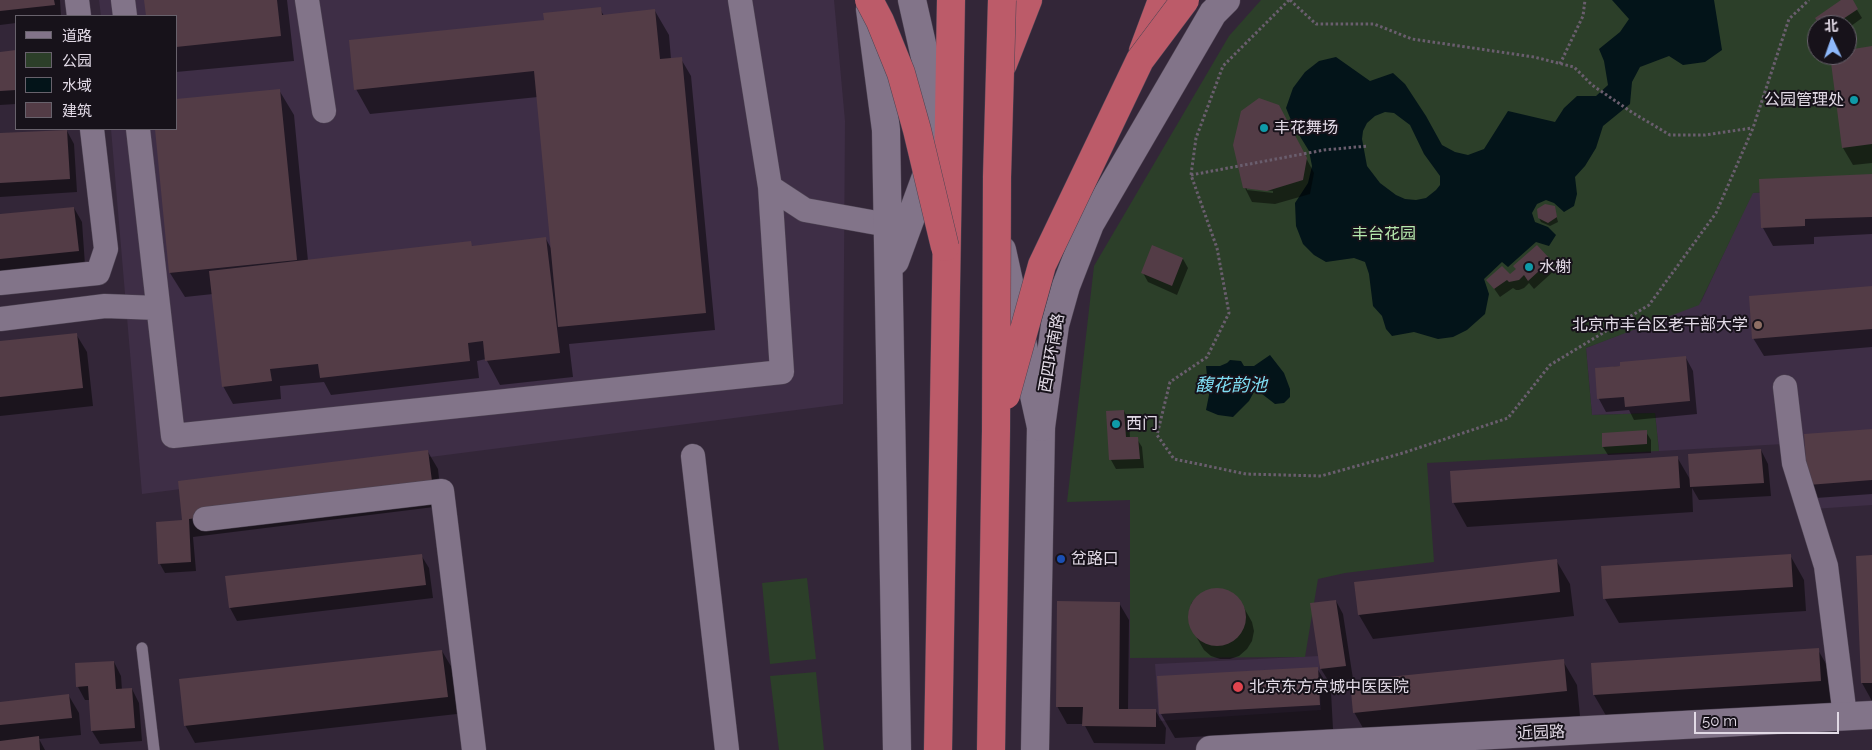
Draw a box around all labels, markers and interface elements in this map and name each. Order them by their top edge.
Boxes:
legend [15,15,178,130]
north arrow [1807,15,1857,65]
text: 北 [1824,18,1839,34]
text: 道路 [62,27,92,45]
text: 公园 [62,52,92,70]
text: 水域 [62,77,92,95]
place label: 公园管理处 [1764,90,1844,110]
marker: 公园管理处 [1848,94,1860,106]
text: 建筑 [62,102,92,120]
place label: 丰花舞场 [1274,118,1338,138]
marker: 丰花舞场 [1258,122,1270,134]
park label: 丰台花园 [1352,224,1416,244]
place label: 水榭 [1539,257,1571,277]
marker: 水榭 [1523,261,1535,273]
street label: 西四环南路 [1036,312,1068,394]
place label: 北京市丰台区老干部大学 [1572,315,1748,335]
marker: 北京市丰台区老干部大学 [1752,319,1764,331]
water label: 馥花韵池 [1195,375,1267,397]
place label: 西门 [1126,414,1158,434]
marker: 西门 [1110,418,1122,430]
place label: 岔路口 [1071,549,1119,569]
marker: 岔路口 [1055,553,1067,565]
place label: 北京东方京城中医医院 [1249,677,1409,697]
marker: 北京东方京城中医医院 [1231,680,1245,694]
scale bar [1697,702,1842,734]
text: 50 m [1702,712,1737,730]
street label: 近园路 [1517,722,1565,744]

